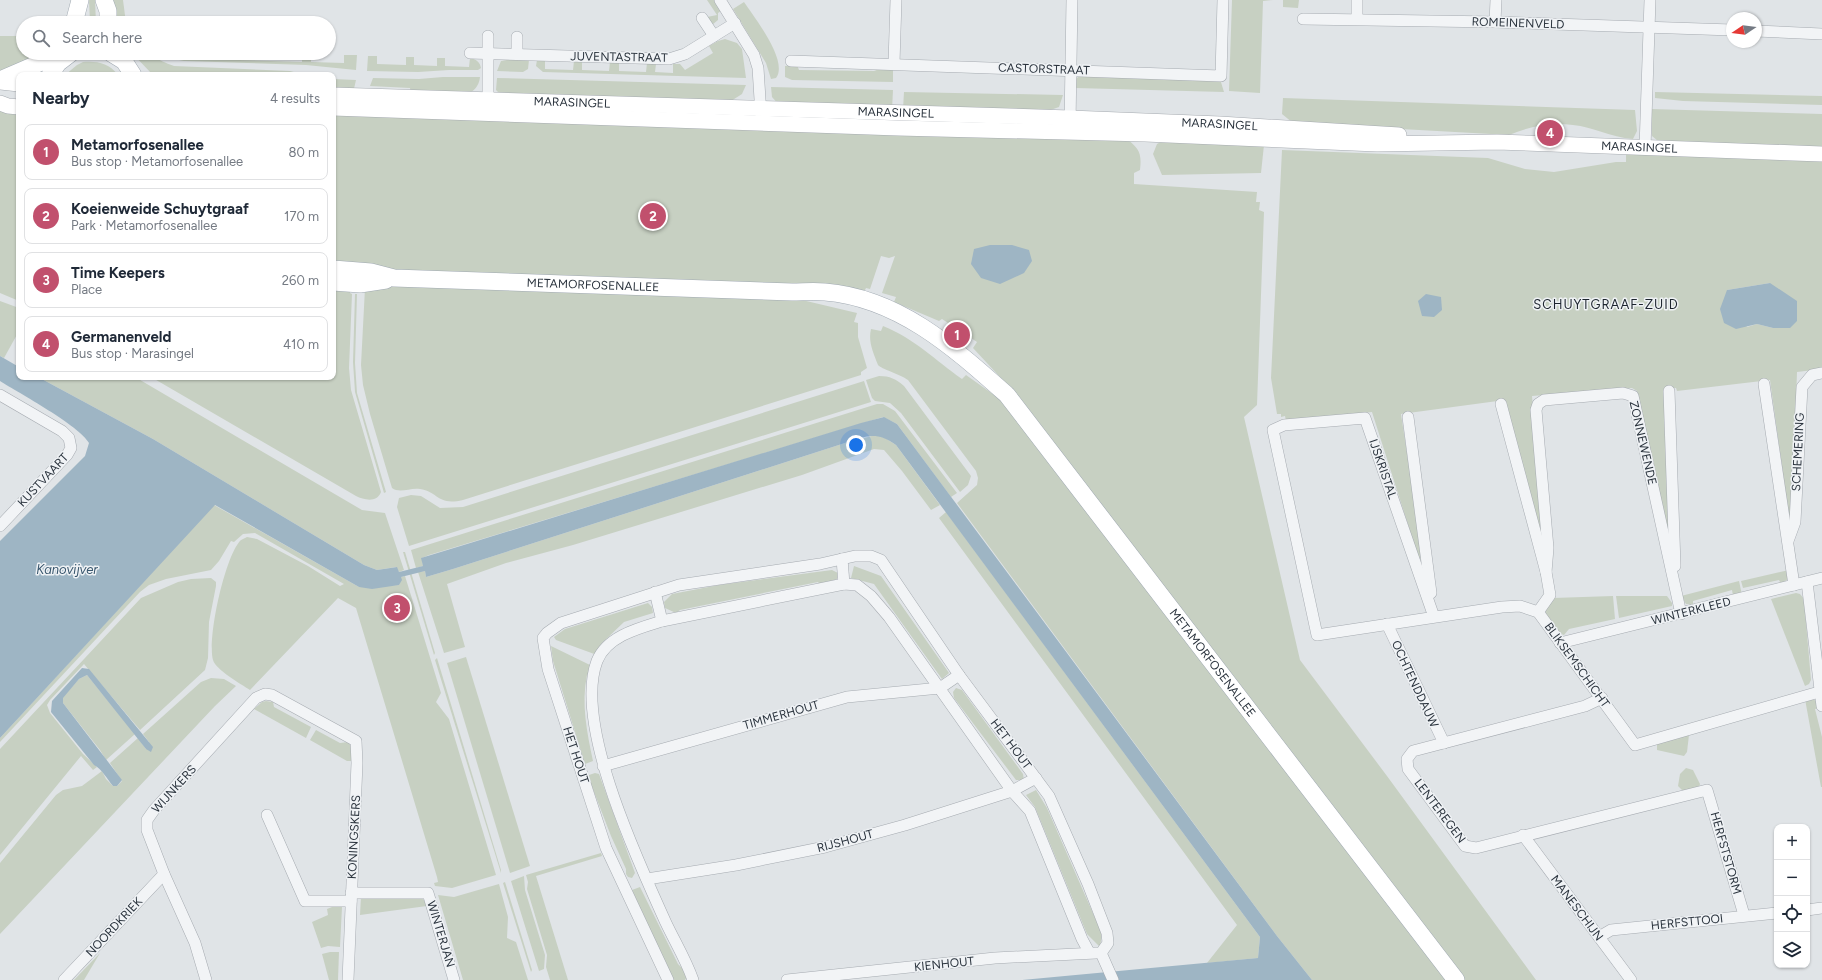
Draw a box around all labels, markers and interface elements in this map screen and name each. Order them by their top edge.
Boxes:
north arrow [1726,12,1762,48]
street label: ROMEINENVELD [1471,14,1565,32]
search box [16,16,336,60]
icon: search [30,27,52,49]
text: Search here [62,29,142,47]
street label: JUVENTASTRAAT [570,49,668,65]
street label: CASTORSTRAAT [998,60,1090,78]
text: Nearby [32,88,90,108]
text: 4 results [270,91,320,106]
street label: MARASINGEL [533,94,611,111]
street label: MARASINGEL [857,104,935,121]
street label: MARASINGEL [1181,115,1259,133]
pin: 4 [1537,118,1563,148]
text: Metamorfosenallee [71,136,204,154]
street label: MARASINGEL [1601,139,1678,156]
text: 1 [43,145,49,160]
text: 80 m [288,145,319,160]
text: Bus stop · Metamorfosenallee [71,154,243,169]
text: Koeienweide Schuytgraaf [71,200,249,218]
pin: 2 [640,201,666,231]
text: 2 [42,209,50,224]
text: 170 m [284,209,319,224]
text: Park · Metamorfosenallee [71,218,217,233]
text: Time Keepers [71,264,165,282]
text: 3 [42,273,50,288]
text: 260 m [282,273,319,288]
street label: METAMORFOSENALLEE [526,276,660,294]
text: Place [71,282,102,297]
district label: SCHUYTGRAAF-ZUID [1533,297,1679,312]
pin: 1 [944,320,970,350]
text: Germanenveld [71,328,171,346]
text: 4 [42,337,50,352]
text: 410 m [283,337,319,352]
text: Bus stop · Marasingel [71,346,194,361]
street label: ZONNEWENDE [1627,400,1659,486]
street label: SCHEMERING [1789,412,1807,492]
your location [846,435,866,455]
street label: IJSKRISTAL [1366,437,1400,502]
street label: KUSTVAART [15,450,72,510]
water label: Kanovijver [36,562,98,577]
pin: 3 [384,593,410,623]
street label: WINTERKLEED [1650,594,1732,628]
street label: METAMORFOSENALLEE [1167,606,1259,720]
street label: BLIKSEMSCHICHT [1542,620,1613,710]
street label: OCHTENDDAUW [1389,638,1442,730]
street label: TIMMERHOUT [742,697,821,732]
street label: HET HOUT [988,716,1035,772]
street label: HET HOUT [560,725,592,786]
street label: WIJNKERS [149,762,199,816]
street label: LENTEREGEN [1411,776,1469,846]
street label: KONINGSKERS [345,795,363,879]
street label: HERFSTSTORM [1708,810,1744,896]
map controls [1774,824,1810,968]
button: + [1774,824,1810,860]
street label: RIJSHOUT [815,827,875,855]
button: − [1774,860,1810,896]
street label: MANESCHIJN [1548,872,1606,944]
street label: NOORDKRIEK [83,894,146,960]
button: locate [1774,896,1810,932]
street label: WINTERJAN [424,899,458,969]
street label: HERFSTTOOI [1650,911,1724,933]
button: layers [1774,932,1810,968]
street label: KIENHOUT [913,954,975,974]

